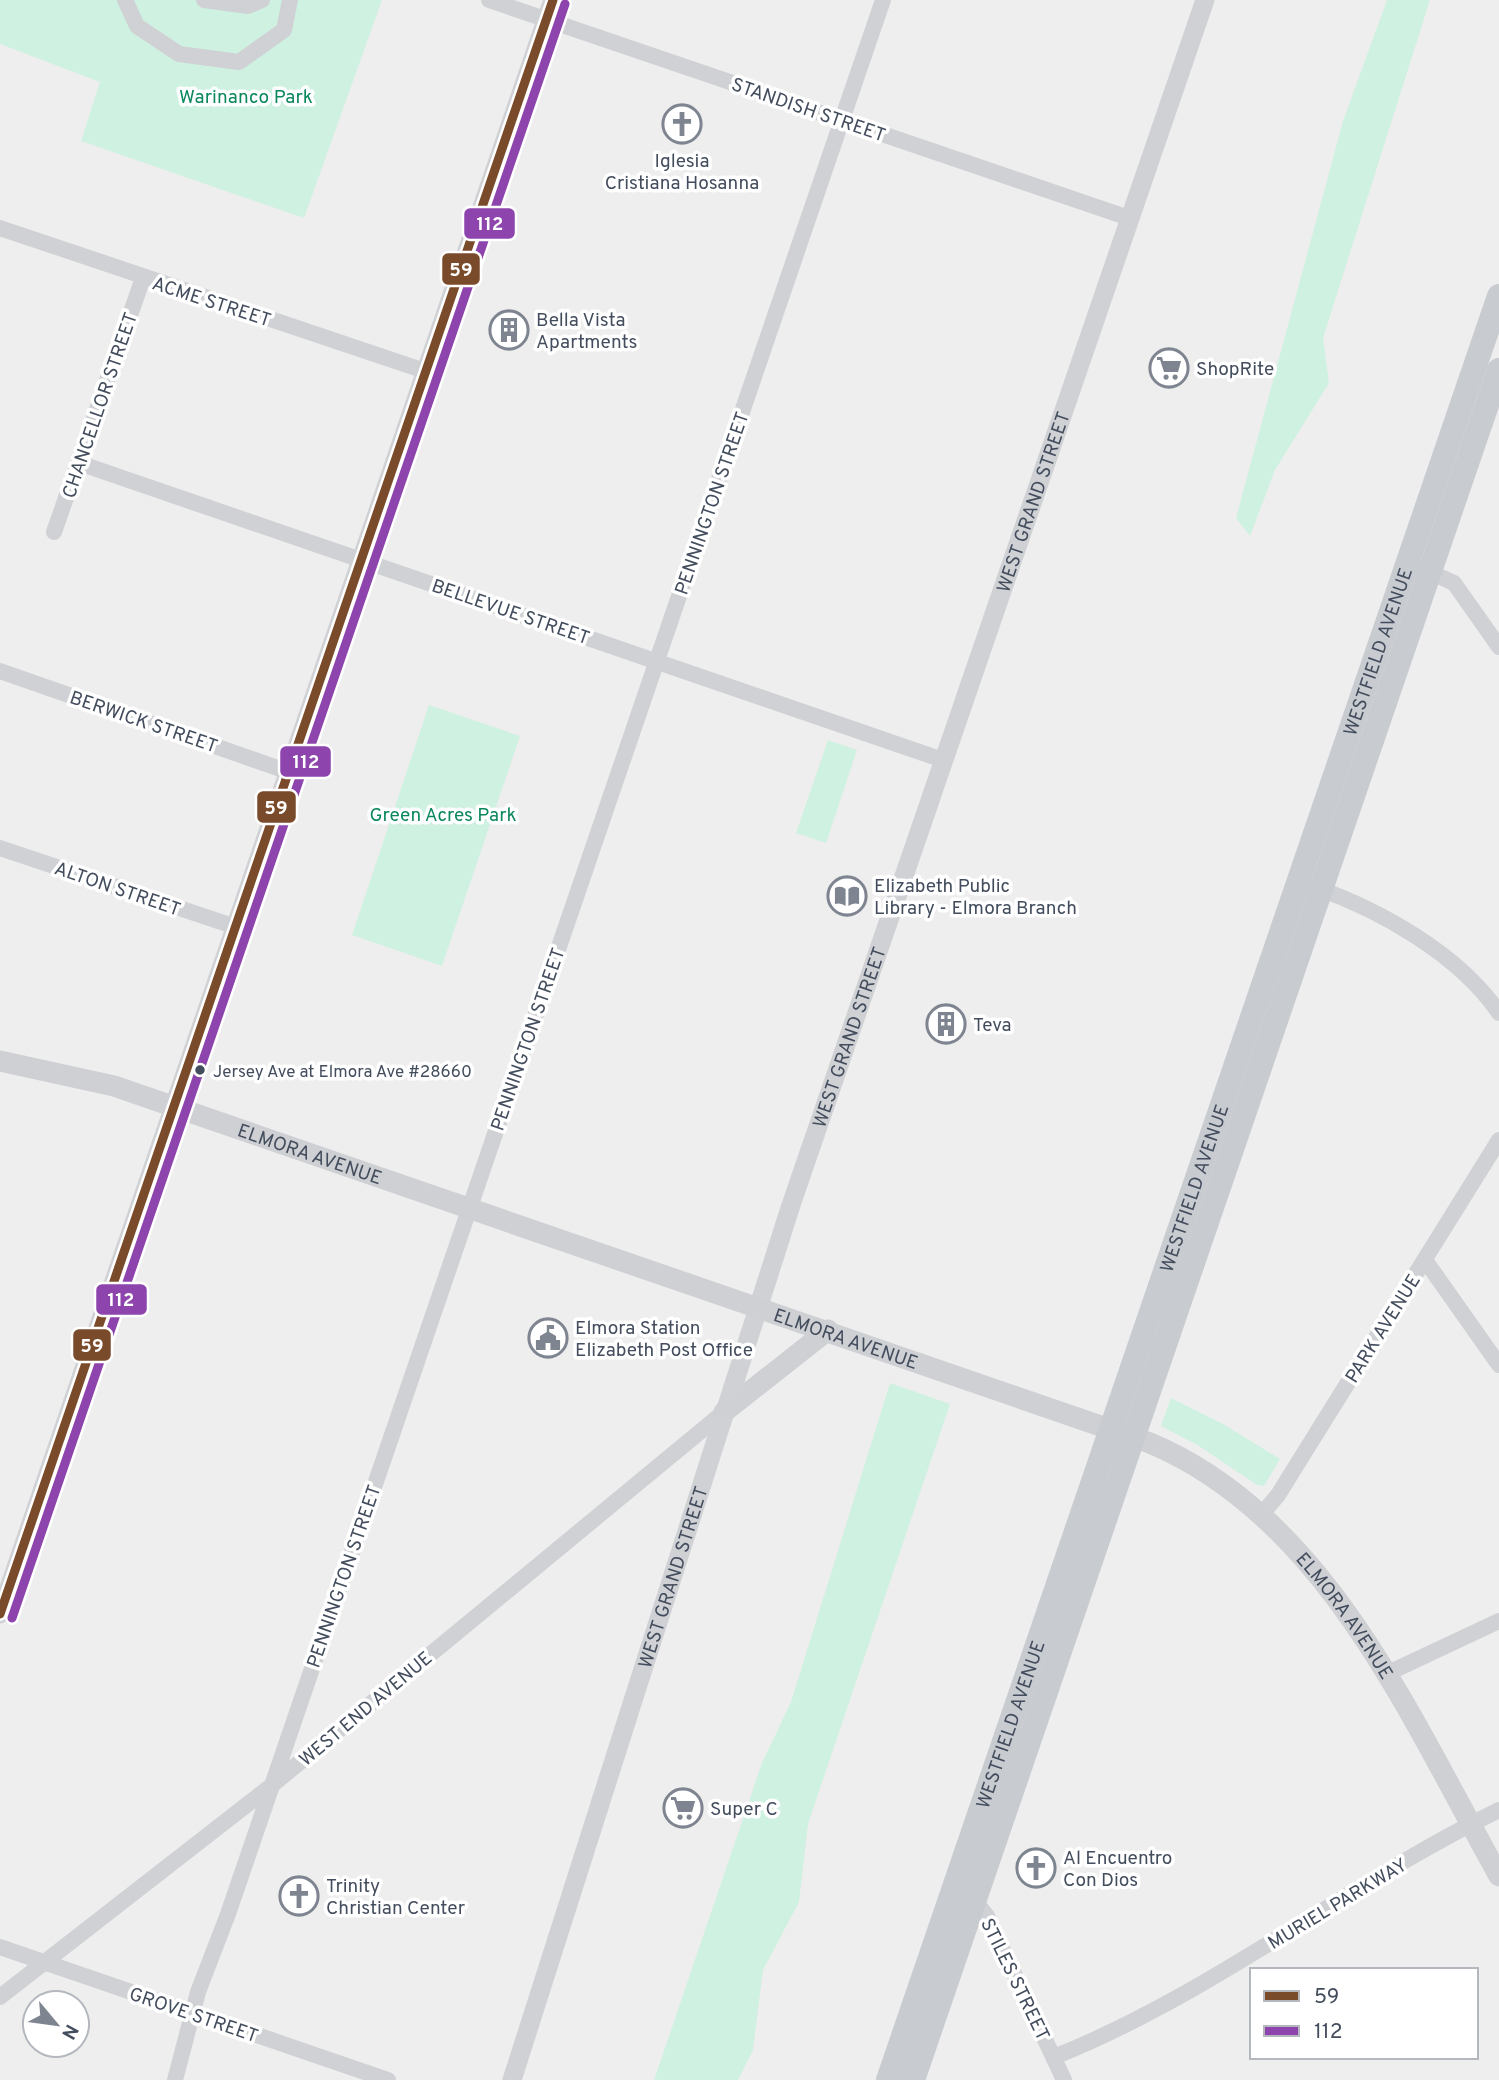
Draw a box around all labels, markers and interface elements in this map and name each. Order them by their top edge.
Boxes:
street label: STANDISH STREET [728,73,889,149]
park label: Warinanco Park [179,86,313,110]
church icon: Iglesia Cristiana Hosanna [661,103,703,145]
place label: Iglesia Cristiana Hosanna [605,150,759,196]
line badge: 112 [463,207,516,240]
text: 112 [477,213,503,237]
line badge: 59 [441,252,481,286]
text: 59 [449,259,473,283]
street label: ACME STREET [149,272,274,333]
building icon: Bella Vista Apartments [488,309,530,351]
place label: Bella Vista Apartments [536,309,637,355]
street label: CHANCELLOR STREET [58,310,144,502]
supermarket icon: ShopRite [1148,347,1190,389]
place label: ShopRite [1196,358,1274,382]
street label: PENNINGTON STREET [670,409,755,598]
street label: WEST GRAND STREET [992,409,1077,596]
street label: WESTFIELD AVENUE [1339,565,1419,739]
street label: BELLEVUE STREET [428,575,593,651]
street label: BERWICK STREET [66,686,220,759]
line badge: 112 [279,745,332,778]
text: 112 [293,751,319,775]
line badge: 59 [256,790,297,824]
text: 59 [264,797,288,821]
park label: Green Acres Park [369,804,517,828]
street label: ALTON STREET [51,857,184,923]
library icon: Elizabeth Public Library - Elmora Branch [826,875,868,917]
place label: Elizabeth Public Library - Elmora Branch [874,875,1077,921]
street label: WEST GRAND STREET [808,944,893,1131]
street label: PENNINGTON STREET [486,945,571,1134]
building icon: Teva [925,1003,967,1045]
place label: Teva [973,1014,1012,1038]
place label: Jersey Ave at Elmora Ave #28660 [213,1062,472,1084]
marker: Jersey Ave at Elmora Ave #28660 [193,1063,207,1077]
street label: WESTFIELD AVENUE [1156,1101,1235,1276]
street label: ELMORA AVENUE [234,1119,385,1191]
street label: PARK AVENUE [1341,1270,1427,1388]
line badge: 112 [95,1283,148,1316]
text: 112 [108,1289,134,1313]
street label: ELMORA AVENUE [770,1304,921,1376]
public building icon: Elmora Station Elizabeth Post Office [527,1317,569,1359]
place label: Elmora Station Elizabeth Post Office [575,1317,753,1363]
line badge: 59 [72,1328,112,1362]
text: 59 [80,1335,104,1359]
street label: PENNINGTON STREET [302,1482,387,1671]
street label: WEST GRAND STREET [634,1484,715,1672]
street label: ELMORA AVENUE [1290,1548,1397,1685]
street label: WESTFIELD AVENUE [972,1638,1052,1812]
street label: WEST END AVENUE [295,1647,438,1772]
supermarket icon: Super C [662,1787,704,1829]
place label: Super C [710,1798,778,1822]
church icon: Al Encuentro Con Dios [1015,1847,1057,1889]
place label: Al Encuentro Con Dios [1063,1847,1172,1893]
street label: MURIEL PARKWAY [1264,1854,1412,1956]
church icon: Trinity Christian Center [278,1875,320,1917]
place label: Trinity Christian Center [326,1875,466,1921]
street label: STILES STREET [974,1915,1054,2045]
legend [1250,1968,1478,2059]
street label: GROVE STREET [126,1983,261,2049]
text: 59 [1314,1984,1339,2011]
north arrow [21,1989,91,2059]
text: N [55,2019,83,2043]
text: 112 [1314,2019,1343,2046]

